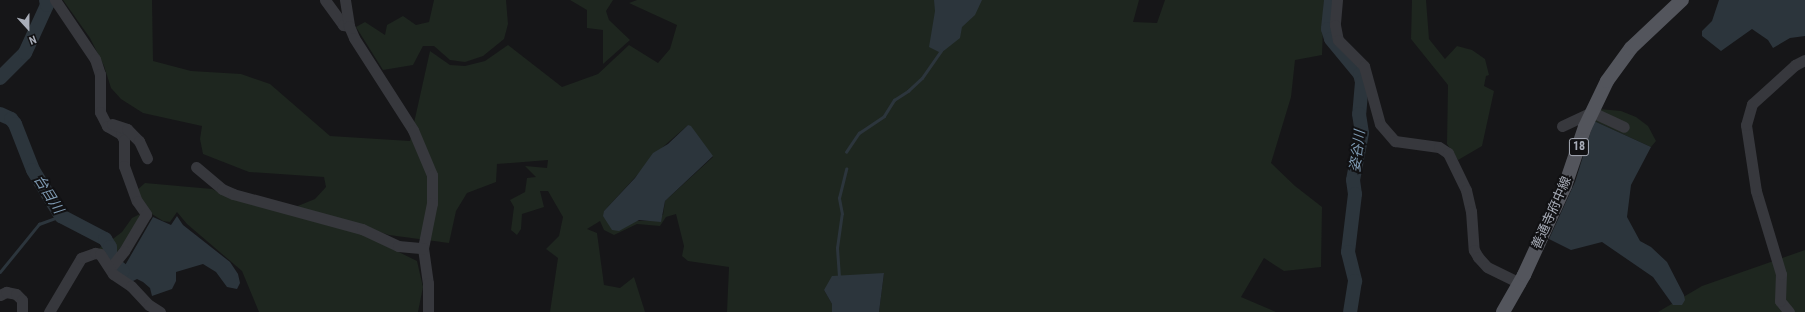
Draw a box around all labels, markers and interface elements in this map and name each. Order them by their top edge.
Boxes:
north arrow [8,8,48,48]
text: N [27,32,38,47]
water label: 姿谷川 [1346,129,1368,173]
road number: 18 [1568,137,1590,157]
water label: 台目川 [31,172,67,216]
street label: 善通寺府中線 [1529,174,1575,252]

